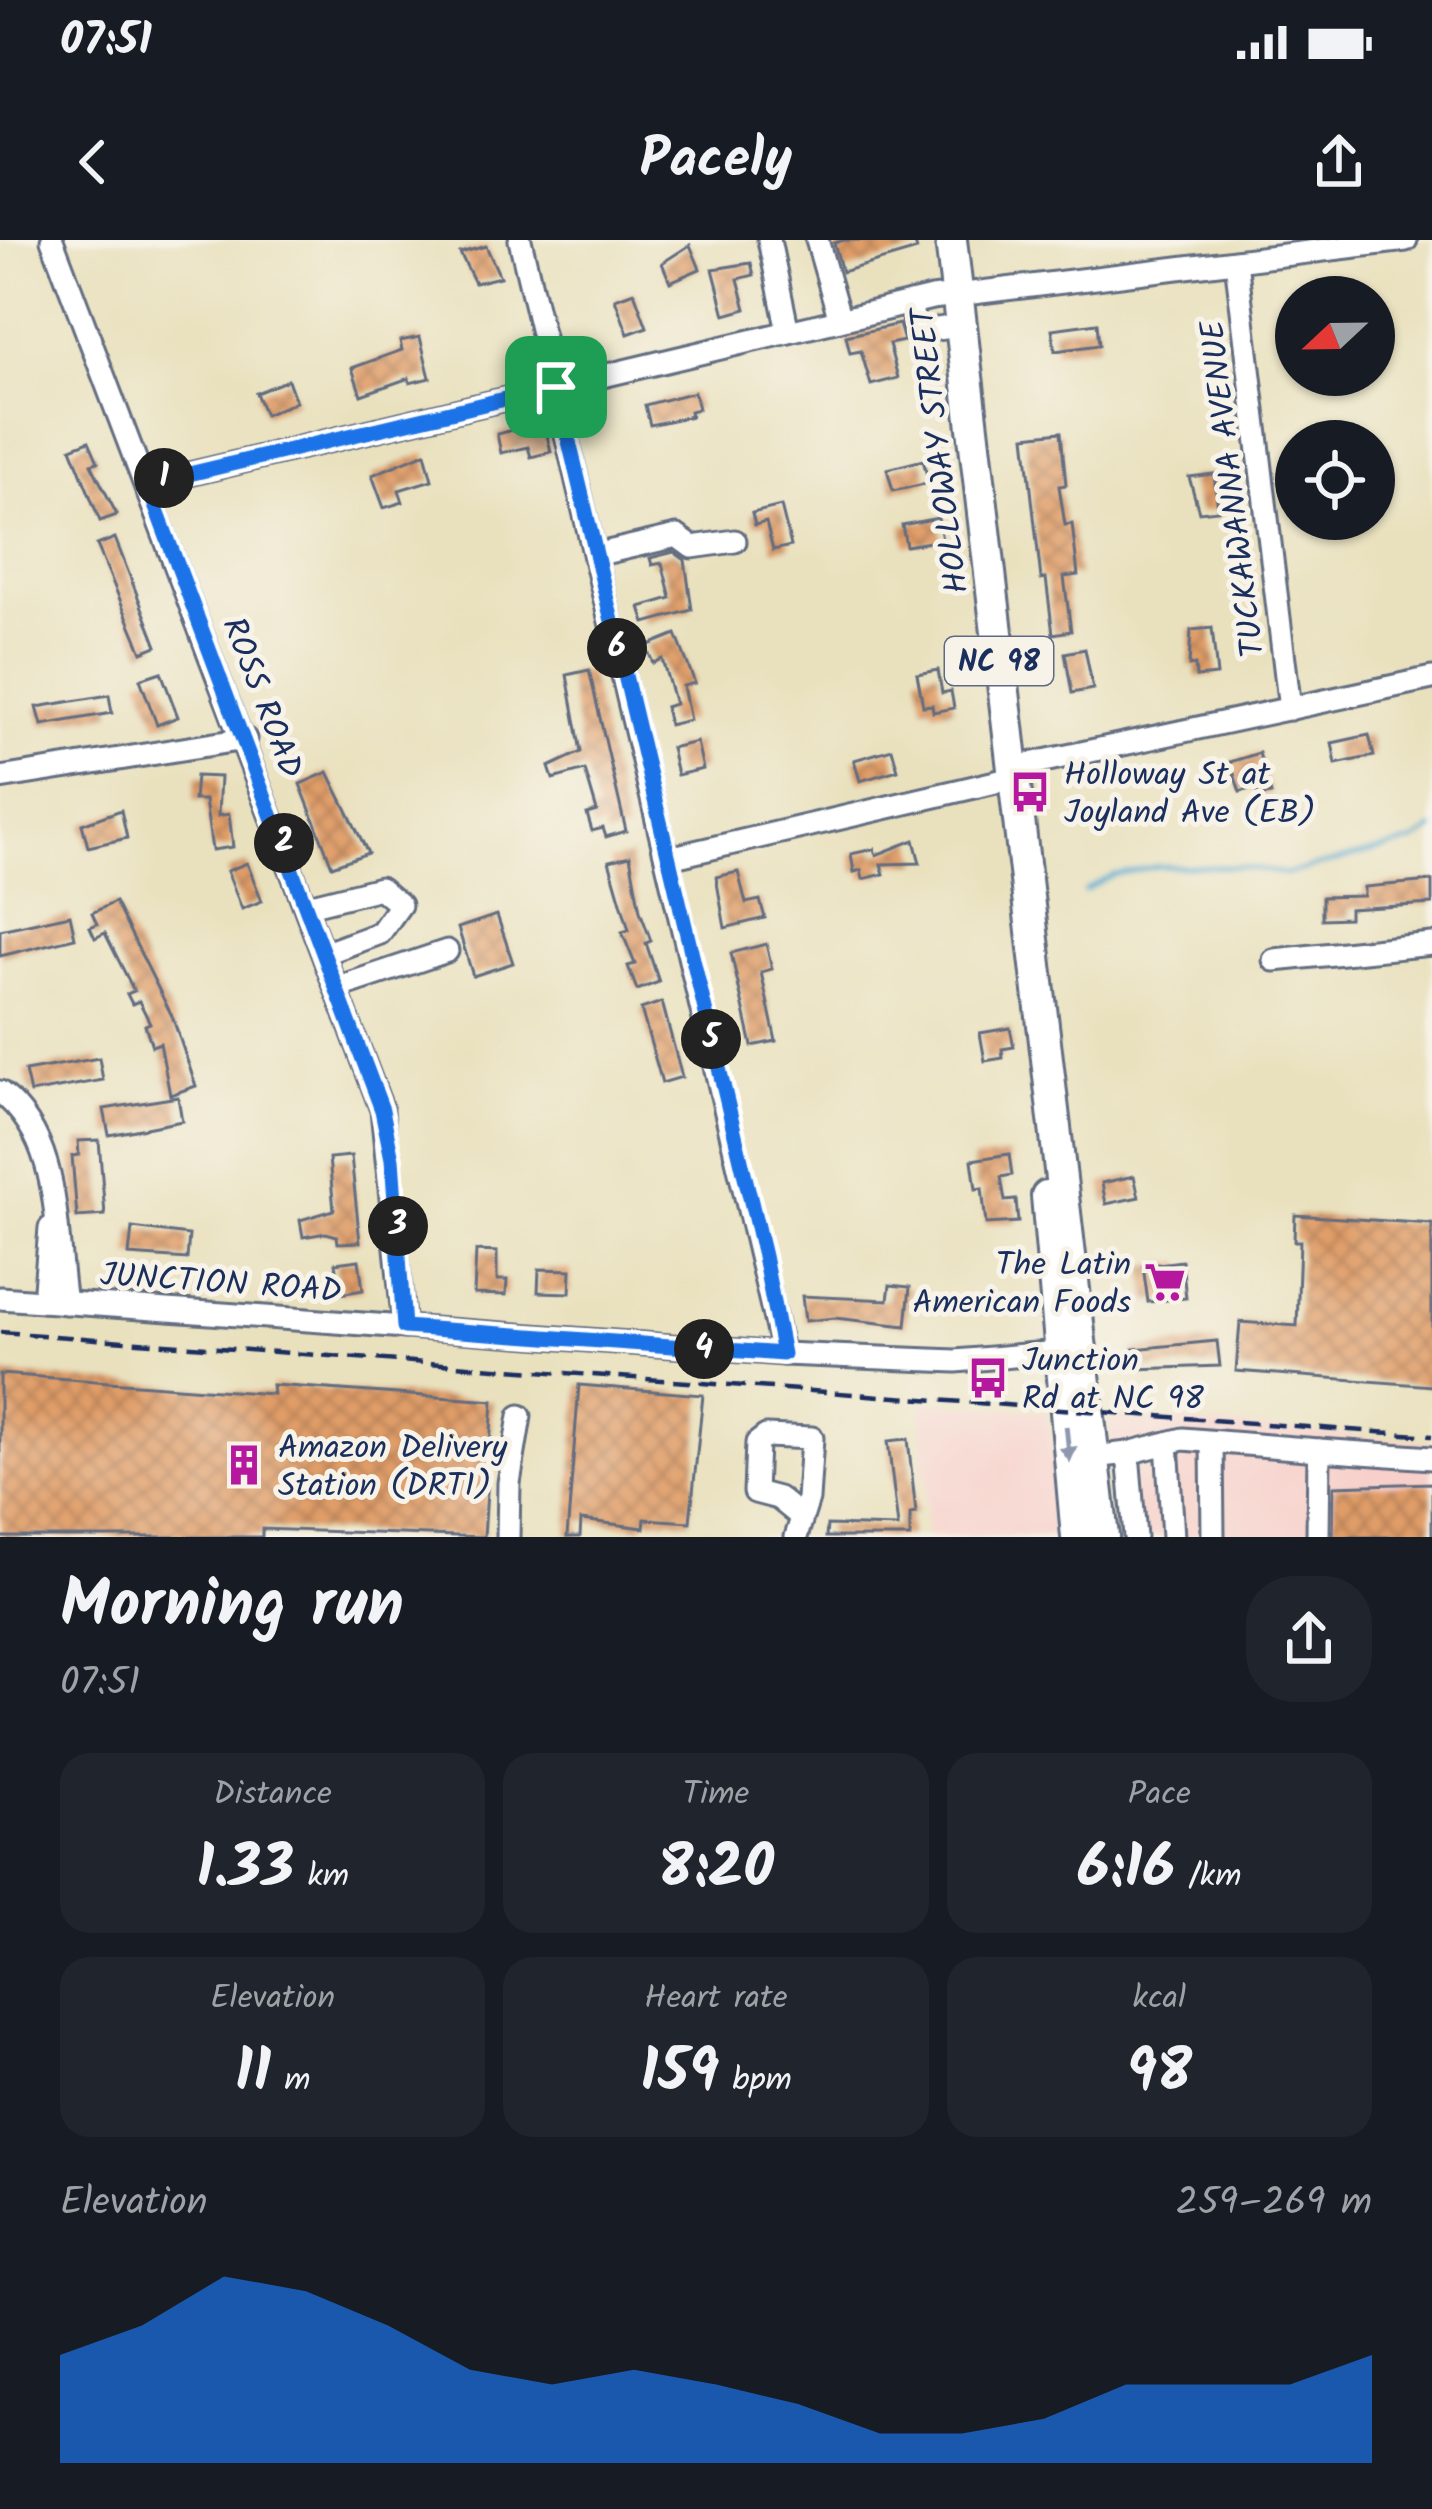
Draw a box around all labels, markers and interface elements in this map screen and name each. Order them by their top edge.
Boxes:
text: 07:51 [60,6,152,78]
text: Pacely [640,119,792,205]
icon: back [60,129,126,195]
icon: share [1306,129,1372,195]
north arrow [1275,276,1395,396]
map controls [1275,276,1395,540]
street label: HOLLOWAY STREET [897,302,985,596]
street label: TUCKAWANNA AVENUE [1187,316,1281,660]
pin [505,336,607,438]
icon: arrive [523,354,589,420]
button: locate [1275,420,1395,540]
pin: 1 [134,448,194,508]
text: 1 [159,451,169,504]
street label: ROSS ROAD [206,610,316,786]
pin: 6 [587,618,647,678]
text: 6 [608,621,626,674]
road number: NC 98 [945,637,1053,685]
place label: Holloway St at Joyland Ave (EB) [1064,750,1316,841]
bus stop icon: Holloway St at Joyland Ave (EB) [1007,769,1053,815]
pin: 2 [254,813,314,873]
text: 2 [274,816,294,869]
pin: 5 [681,1009,741,1069]
text: 5 [703,1012,719,1065]
pin: 3 [368,1196,428,1256]
text: 3 [389,1199,407,1252]
place label: The Latin American Foods [912,1240,1131,1331]
street label: JUNCTION ROAD [98,1250,343,1319]
supermarket icon: The Latin American Foods [1142,1259,1188,1305]
pin: 4 [674,1319,734,1379]
text: 4 [695,1322,713,1375]
place label: Junction Rd at NC 98 [1022,1336,1204,1427]
bus stop icon: Junction Rd at NC 98 [965,1355,1011,1401]
place label: Amazon Delivery Station (DRT1) [278,1423,508,1514]
one-way arrow [1058,1426,1077,1464]
building icon: Amazon Delivery Station (DRT1) [221,1442,267,1488]
text: Morning run [60,1555,404,1660]
button: share [1246,1576,1372,1702]
text: 07:51 [60,1653,140,1715]
text: Distance [213,1769,332,1822]
text: Time [683,1769,749,1822]
text: Pace [1128,1769,1191,1822]
text: 1.33 [196,1822,294,1918]
text: 8:20 [658,1822,774,1918]
text: 6:16 [1077,1822,1175,1918]
text: km [294,1851,349,1904]
text: /km [1175,1851,1242,1904]
text: Elevation [210,1973,335,2026]
text: Heart rate [644,1973,788,2026]
text: kcal [1132,1973,1186,2026]
text: 11 [235,2026,271,2122]
text: 159 [640,2026,719,2122]
text: 98 [1126,2026,1192,2122]
text: m [271,2055,311,2108]
text: bpm [719,2055,792,2108]
text: Elevation [60,2173,208,2235]
text: 259–269 m [1176,2173,1372,2235]

